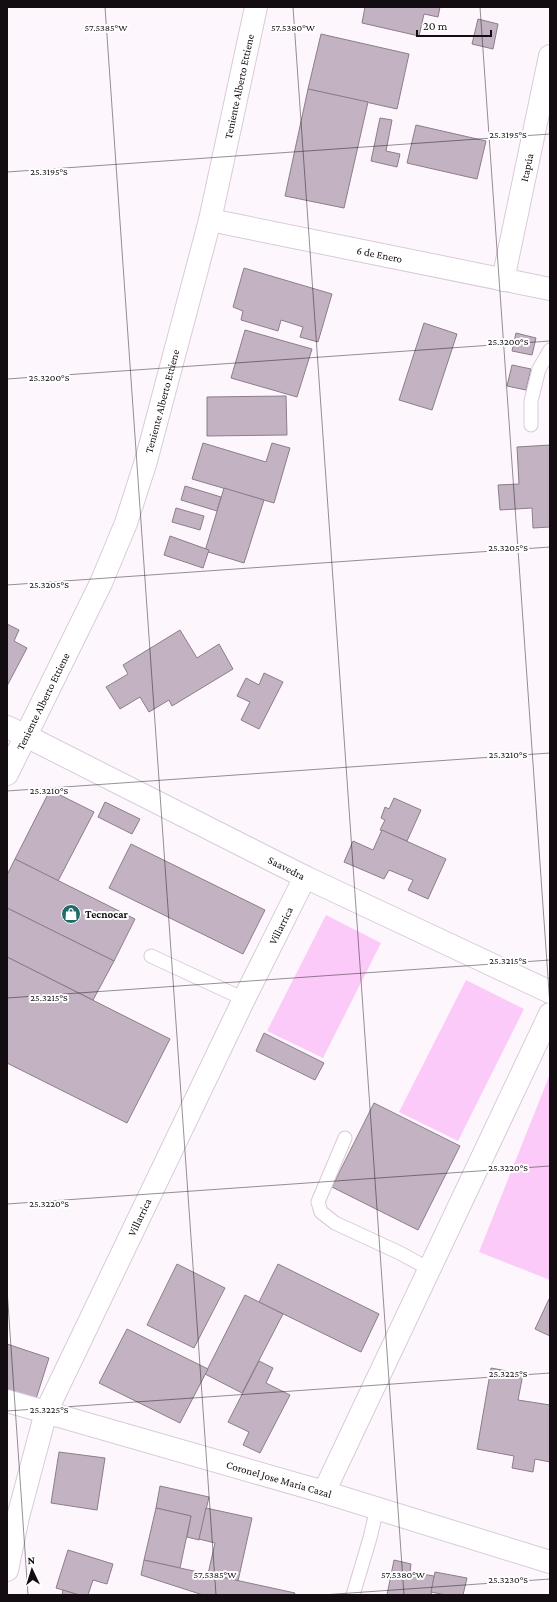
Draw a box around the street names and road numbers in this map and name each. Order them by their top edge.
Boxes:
street label: Teniente Alberto Ettiene [222,33,256,140]
street label: Itapúa [518,152,535,183]
street label: 6 de Enero [356,244,404,265]
street label: Teniente Alberto Ettiene [142,348,181,454]
street label: Teniente Alberto Ettiene [14,651,72,752]
street label: Saavedra [266,853,307,882]
street label: Villarrica [266,905,295,946]
street label: Villarrica [125,1196,154,1238]
street label: Coronel Jose Maria Cazal [225,1458,333,1500]

